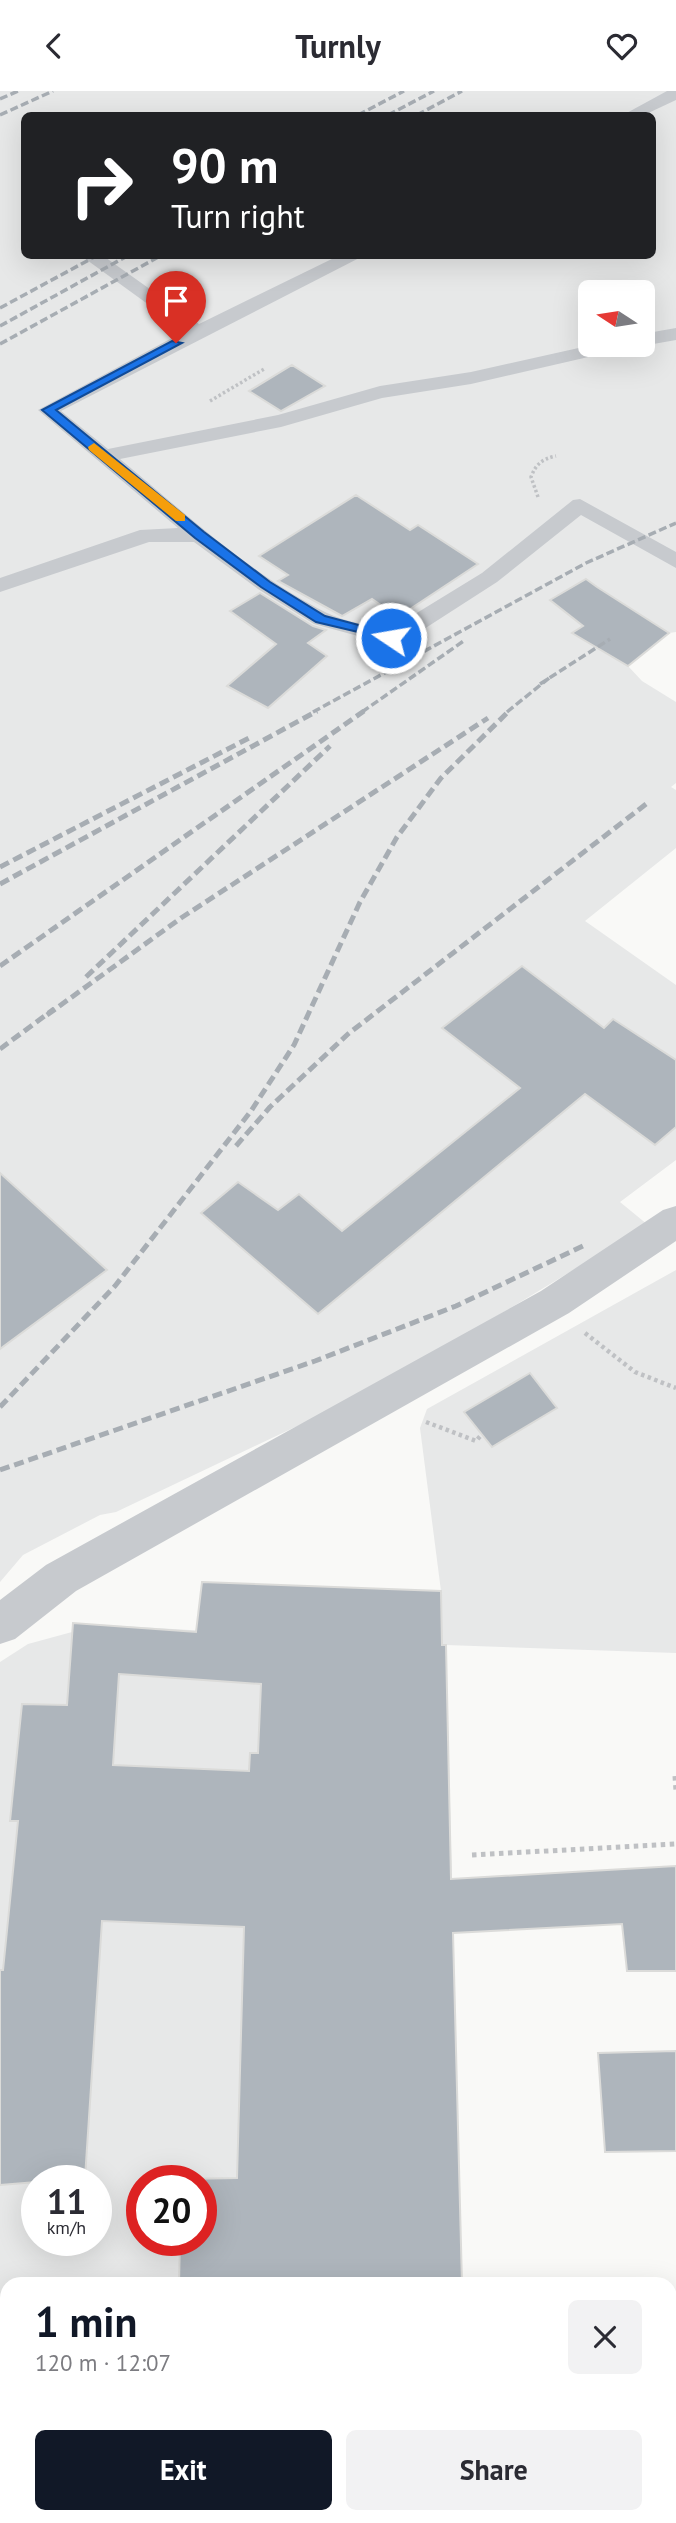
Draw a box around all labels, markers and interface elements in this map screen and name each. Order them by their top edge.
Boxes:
text: Turnly [295,25,381,67]
icon: back [35,27,73,65]
icon: heart [603,27,641,65]
text: 90 m [171,133,278,197]
icon: right [56,140,147,231]
text: Turn right [171,195,305,237]
pin [146,271,206,343]
north arrow [578,280,654,357]
map controls [578,280,655,357]
icon: arrive [157,282,195,320]
position arrow [354,601,428,675]
speed limit sign: 20 [126,2165,217,2256]
text: 11 [47,2178,86,2224]
text: km/h [47,2216,86,2239]
text: 1 min [35,2294,137,2349]
button: close [568,2300,642,2374]
text: 120 m · 12:07 [35,2348,171,2377]
button: Exit [35,2430,332,2510]
button: Share [346,2430,642,2510]

